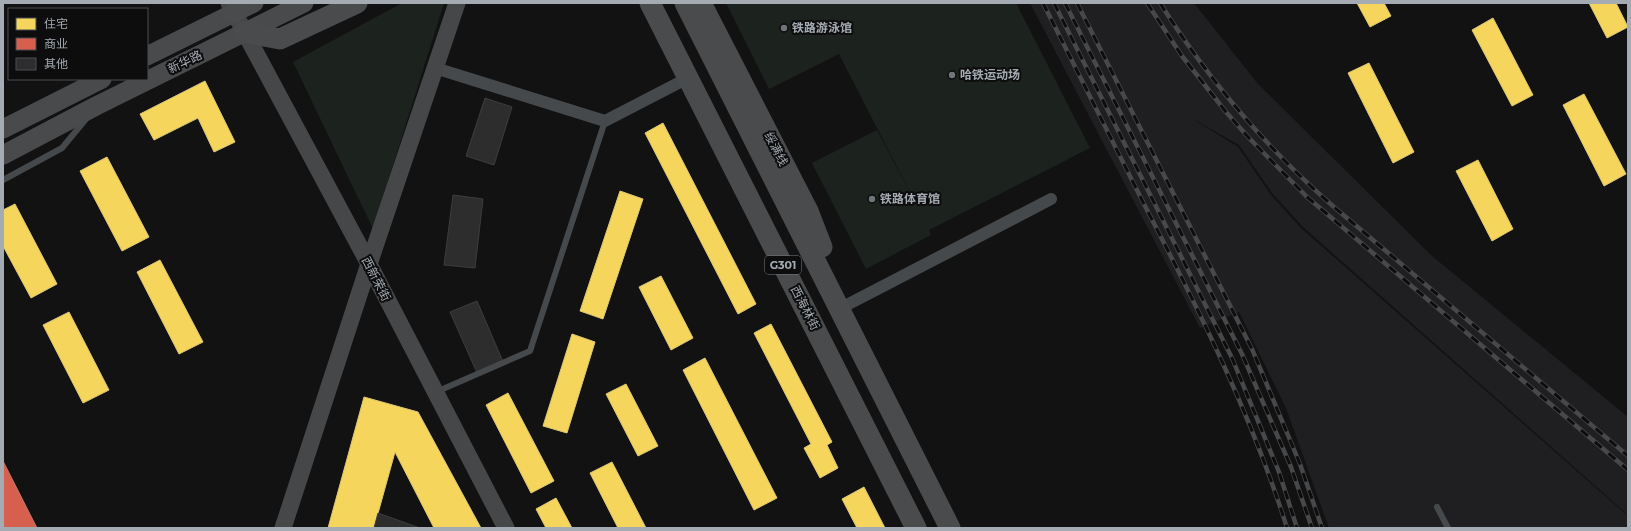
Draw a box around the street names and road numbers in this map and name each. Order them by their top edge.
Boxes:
street label: 新华路 [165,47,204,76]
street label: 绥满线 [762,129,791,168]
street label: 西新荣街 [359,254,394,304]
road number: G301 [765,256,801,274]
street label: 西海林街 [788,283,823,333]

